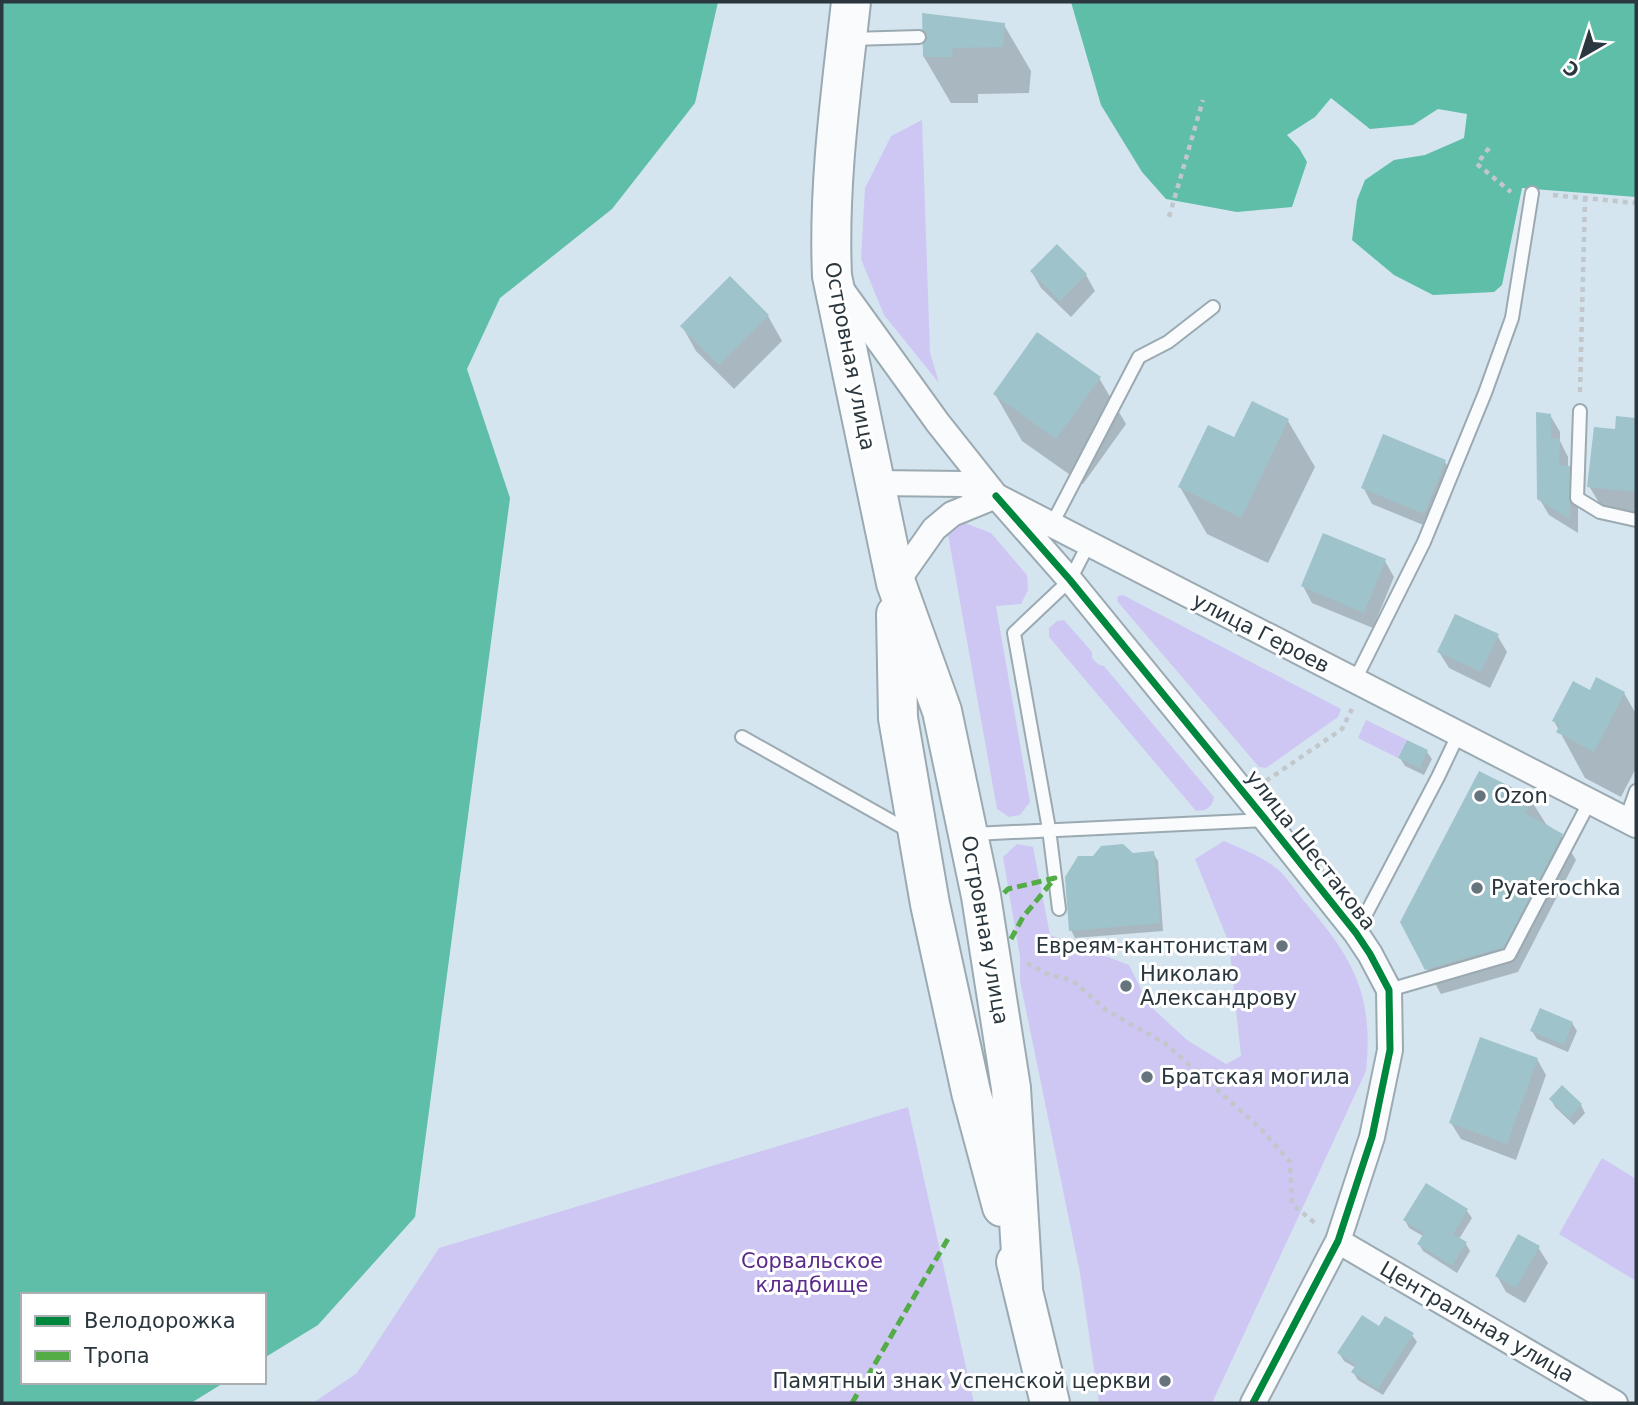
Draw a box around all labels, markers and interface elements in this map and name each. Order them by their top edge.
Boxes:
north arrow [1547,21,1617,91]
text: С [1559,56,1584,82]
street label: Островная улица [820,260,880,452]
street label: улица Героев [1188,588,1334,678]
street label: улица Шестакова [1241,765,1381,935]
place label: Ozon [1494,784,1548,808]
marker: Ozon [1472,788,1488,804]
street label: Островная улица [957,834,1013,1026]
place label: Pyaterochka [1491,876,1621,900]
marker: Pyaterochka [1469,880,1485,896]
place label: Евреям-кантонистам [1036,934,1268,958]
marker: Евреям-кантонистам [1274,938,1290,954]
place label: Николаю Александрову [1140,962,1297,1010]
marker: Николаю Александрову [1118,978,1134,994]
place label: Братская могила [1161,1065,1350,1089]
marker: Братская могила [1139,1069,1155,1085]
park label: Сорвальское кладбище [741,1249,883,1297]
street label: Центральная улица [1376,1257,1578,1387]
legend [21,1293,266,1384]
text: Велодорожка [84,1309,236,1333]
text: Тропа [83,1344,150,1368]
place label: Памятный знак Успенской церкви [772,1369,1151,1393]
marker: Памятный знак Успенской церкви [1157,1373,1173,1389]

